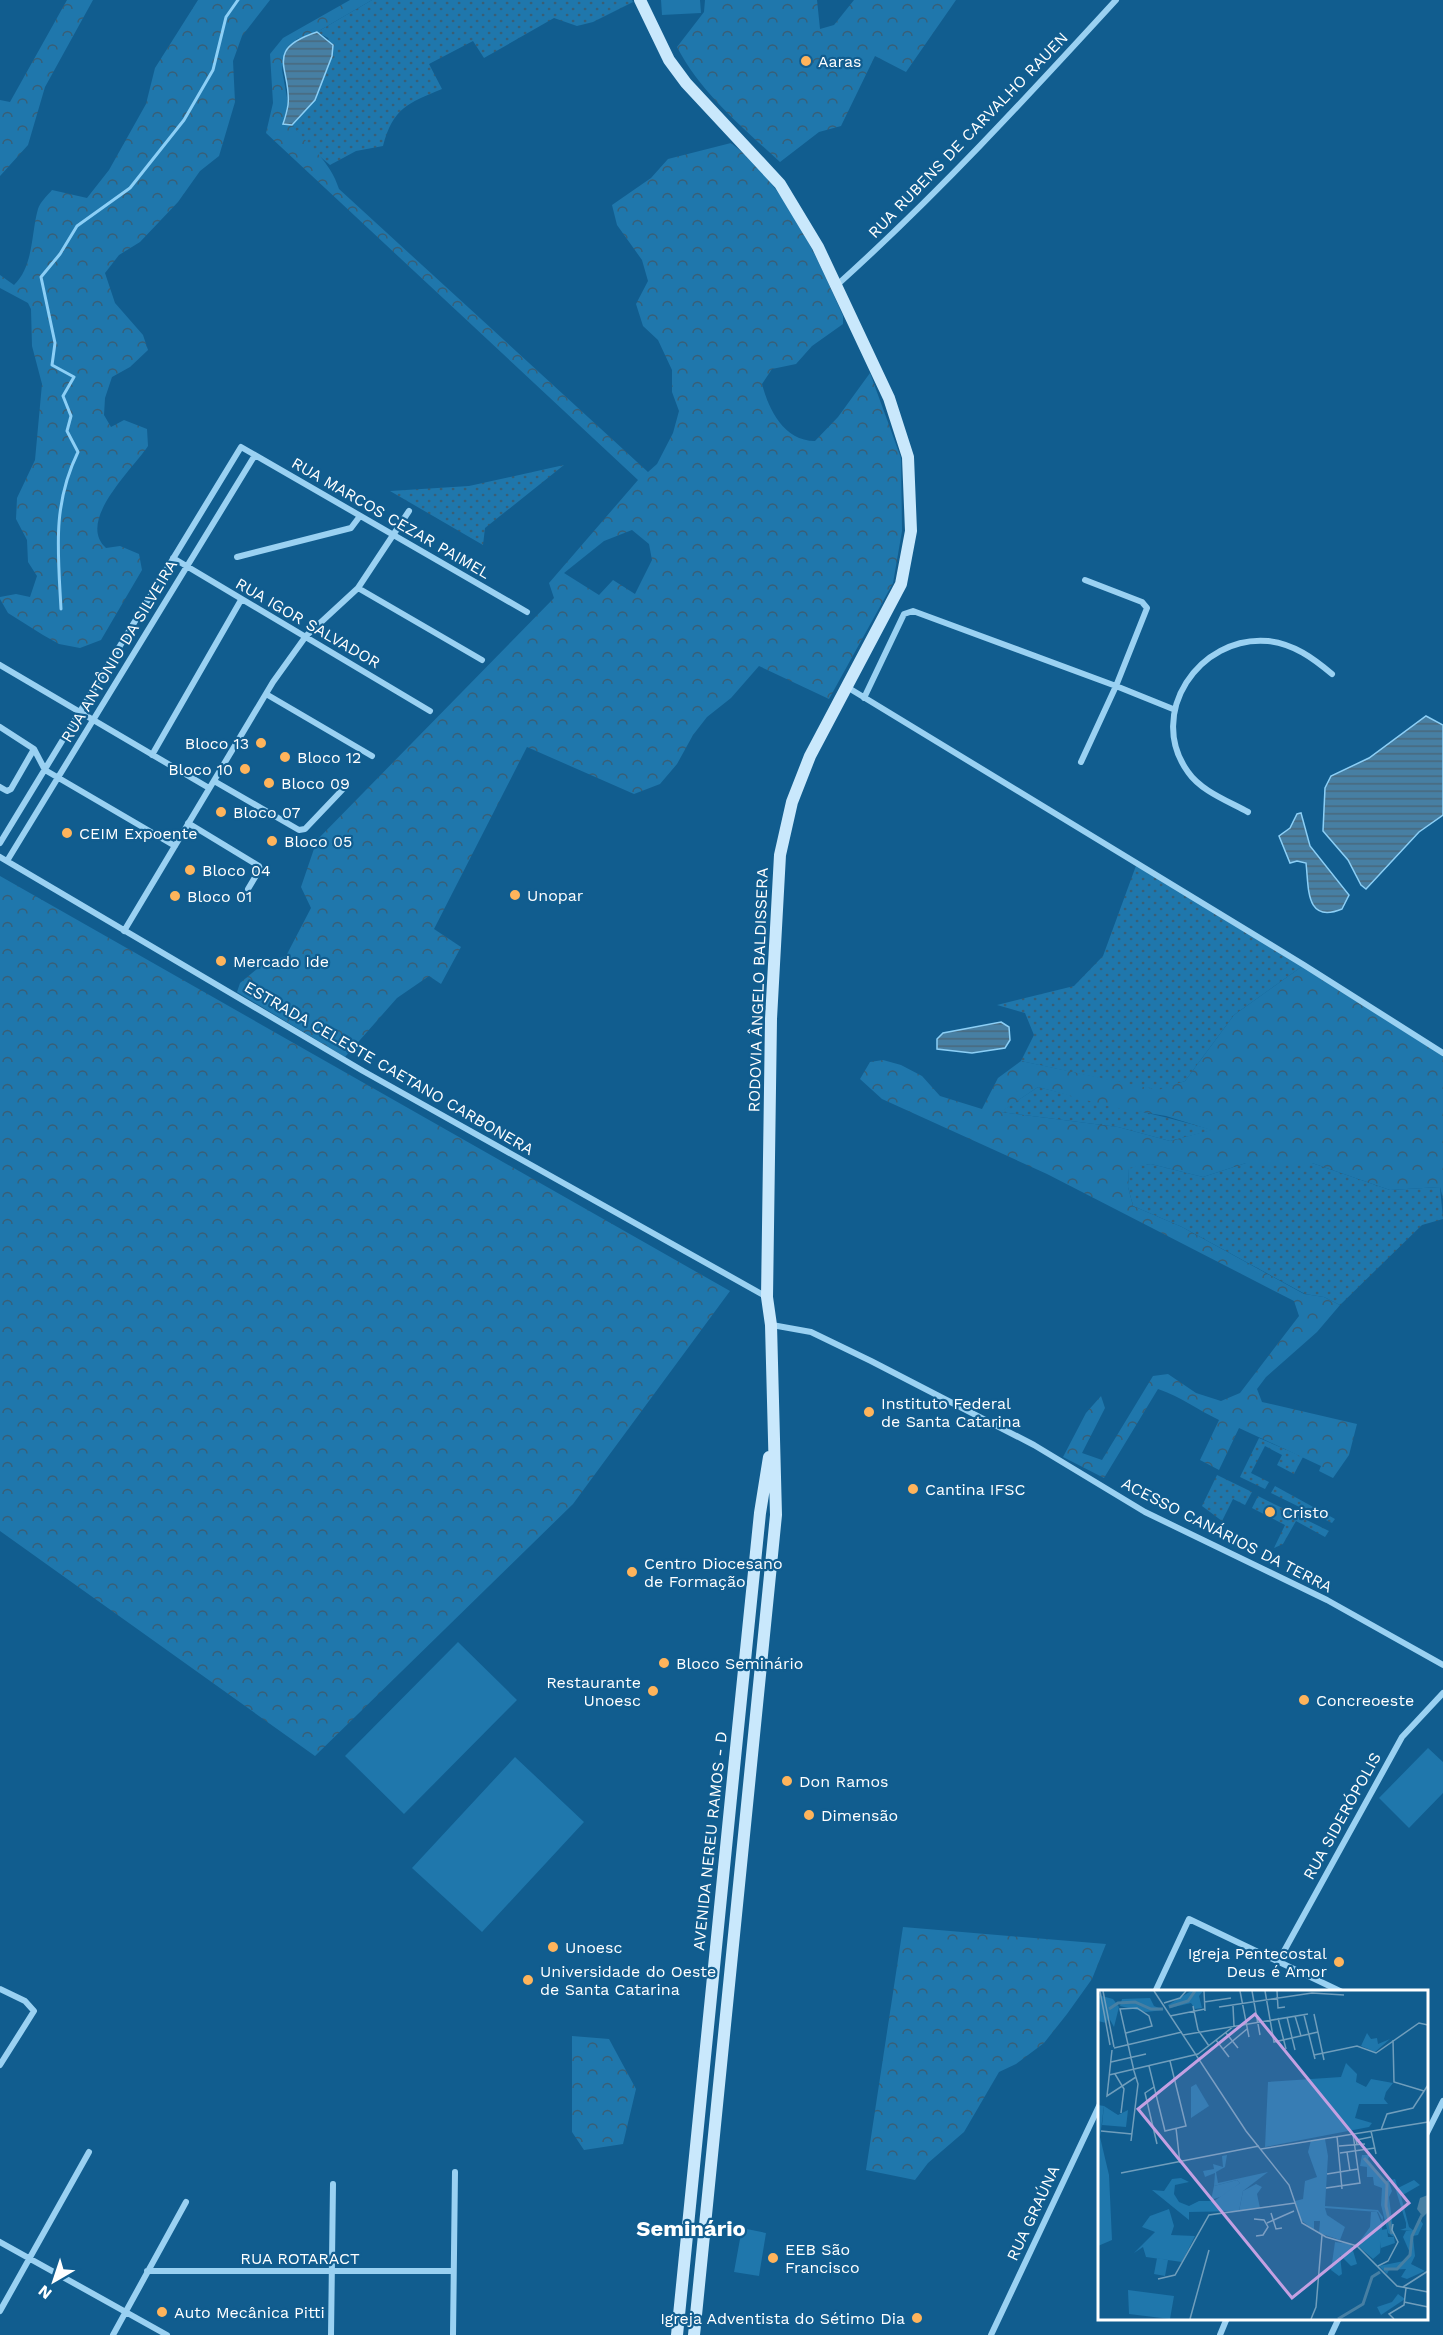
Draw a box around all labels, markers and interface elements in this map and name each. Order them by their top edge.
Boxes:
street label: RUA RUBENS DE CARVALHO RAUEN [864,28,1072,242]
place label: Aaras [818,52,861,71]
marker: Aaras [799,54,813,68]
street label: RUA MARCOS CEZAR PAIMEL [288,453,494,583]
street label: RUA ANTÔNIO DA SILVEIRA [57,556,181,746]
street label: RUA IGOR SALVADOR [232,574,384,672]
place label: Bloco 13 [185,734,249,753]
marker: Bloco 13 [254,736,268,750]
place label: Bloco 12 [297,748,361,767]
marker: Bloco 12 [278,750,292,764]
place label: Bloco 10 [168,760,233,779]
marker: Bloco 10 [238,762,252,776]
place label: Bloco 09 [281,774,350,793]
marker: Bloco 09 [262,776,276,790]
place label: Bloco 07 [233,803,301,822]
marker: Bloco 07 [214,805,228,819]
place label: CEIM Expoente [79,824,197,843]
marker: CEIM Expoente [60,826,74,840]
place label: Bloco 05 [284,832,352,851]
marker: Bloco 05 [265,834,279,848]
place label: Bloco 04 [202,861,271,880]
marker: Bloco 04 [183,863,197,877]
street label: RODOVIA ÂNGELO BALDISSERA [744,867,772,1113]
place label: Unopar [527,886,584,905]
place label: Bloco 01 [187,887,252,906]
marker: Unopar [508,888,522,902]
marker: Bloco 01 [168,889,182,903]
place label: Mercado Ide [233,952,329,971]
marker: Mercado Ide [214,954,228,968]
street label: ESTRADA CELESTE CAETANO CARBONERA [241,977,537,1159]
place label: Instituto Federal de Santa Catarina [881,1394,1021,1431]
marker: Instituto Federal de Santa Catarina [862,1405,876,1419]
street label: ACESSO CANÁRIOS DA TERRA [1118,1473,1336,1597]
place label: Cantina IFSC [925,1480,1026,1499]
marker: Cantina IFSC [906,1482,920,1496]
place label: Cristo [1282,1503,1329,1522]
marker: Cristo [1263,1505,1277,1519]
place label: Centro Diocesano de Formação [644,1554,783,1591]
marker: Centro Diocesano de Formação [625,1565,639,1579]
place label: Bloco Seminário [676,1654,803,1673]
marker: Bloco Seminário [657,1656,671,1670]
place label: Restaurante Unoesc [546,1673,641,1710]
marker: Restaurante Unoesc [646,1684,660,1698]
place label: Concreoeste [1316,1691,1414,1710]
marker: Concreoeste [1297,1693,1311,1707]
street label: AVENIDA NEREU RAMOS - D [689,1730,731,1952]
street label: RUA SIDERÓPOLIS [1299,1749,1385,1883]
place label: Don Ramos [799,1772,888,1791]
marker: Don Ramos [780,1774,794,1788]
place label: Dimensão [821,1806,898,1825]
marker: Dimensão [802,1808,816,1822]
place label: Unoesc [565,1938,622,1957]
marker: Unoesc [546,1940,560,1954]
place label: Igreja Pentecostal Deus é Amor [1188,1944,1327,1981]
marker: Igreja Pentecostal Deus é Amor [1332,1955,1346,1969]
place label: Universidade do Oeste de Santa Catarina [540,1962,716,1999]
marker: Universidade do Oeste de Santa Catarina [521,1973,535,1987]
inset map [1098,1990,1428,2320]
street label: RUA GRAÚNA [1003,2162,1064,2264]
district label: Seminário [636,2216,746,2241]
place label: EEB São Francisco [785,2240,860,2277]
street label: RUA ROTARACT [240,2249,360,2268]
north arrow [24,2251,84,2311]
marker: EEB São Francisco [766,2251,780,2265]
text: N [34,2281,55,2303]
place label: Auto Mecânica Pitti [174,2303,325,2322]
marker: Auto Mecânica Pitti [155,2305,169,2319]
place label: Igreja Adventista do Sétimo Dia [660,2309,905,2328]
marker: Igreja Adventista do Sétimo Dia [910,2311,924,2325]

